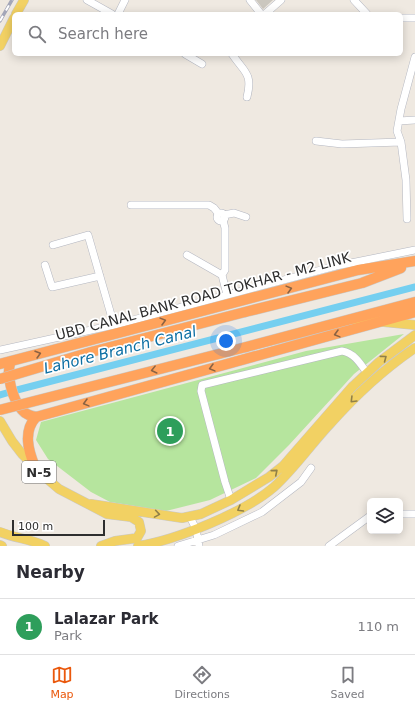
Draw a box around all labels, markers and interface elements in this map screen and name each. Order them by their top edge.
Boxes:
search box [12,12,403,56]
icon: search [26,23,48,45]
text: Search here [58,25,148,43]
street label: UBD CANAL BANK ROAD TOKHAR - M2 LINK [54,249,353,343]
one-way arrow [286,285,293,293]
one-way arrow [160,318,167,326]
water label: Lahore Branch Canal [42,322,199,378]
one-way arrow [334,329,341,338]
your location [216,331,236,351]
one-way arrow [34,350,41,359]
one-way arrow [380,356,387,363]
one-way arrow [208,364,215,372]
one-way arrow [151,365,158,374]
one-way arrow [350,395,358,403]
one-way arrow [83,398,90,407]
pin: 1 [157,416,183,446]
road number: N-5 [22,461,56,483]
one-way arrow [271,470,278,477]
map controls [367,498,403,534]
button: layers [367,498,403,534]
one-way arrow [237,504,244,511]
one-way arrow [154,509,160,518]
scale bar [12,518,105,537]
text: 100 m [18,520,53,533]
text: Nearby [16,562,85,582]
text: Lalazar Park [54,610,159,628]
text: 1 [24,619,34,634]
text: 110 m [357,619,399,634]
text: Park [54,628,82,643]
tab: Map [50,664,74,701]
tab: Directions [174,664,230,701]
tab: Saved [331,664,365,701]

